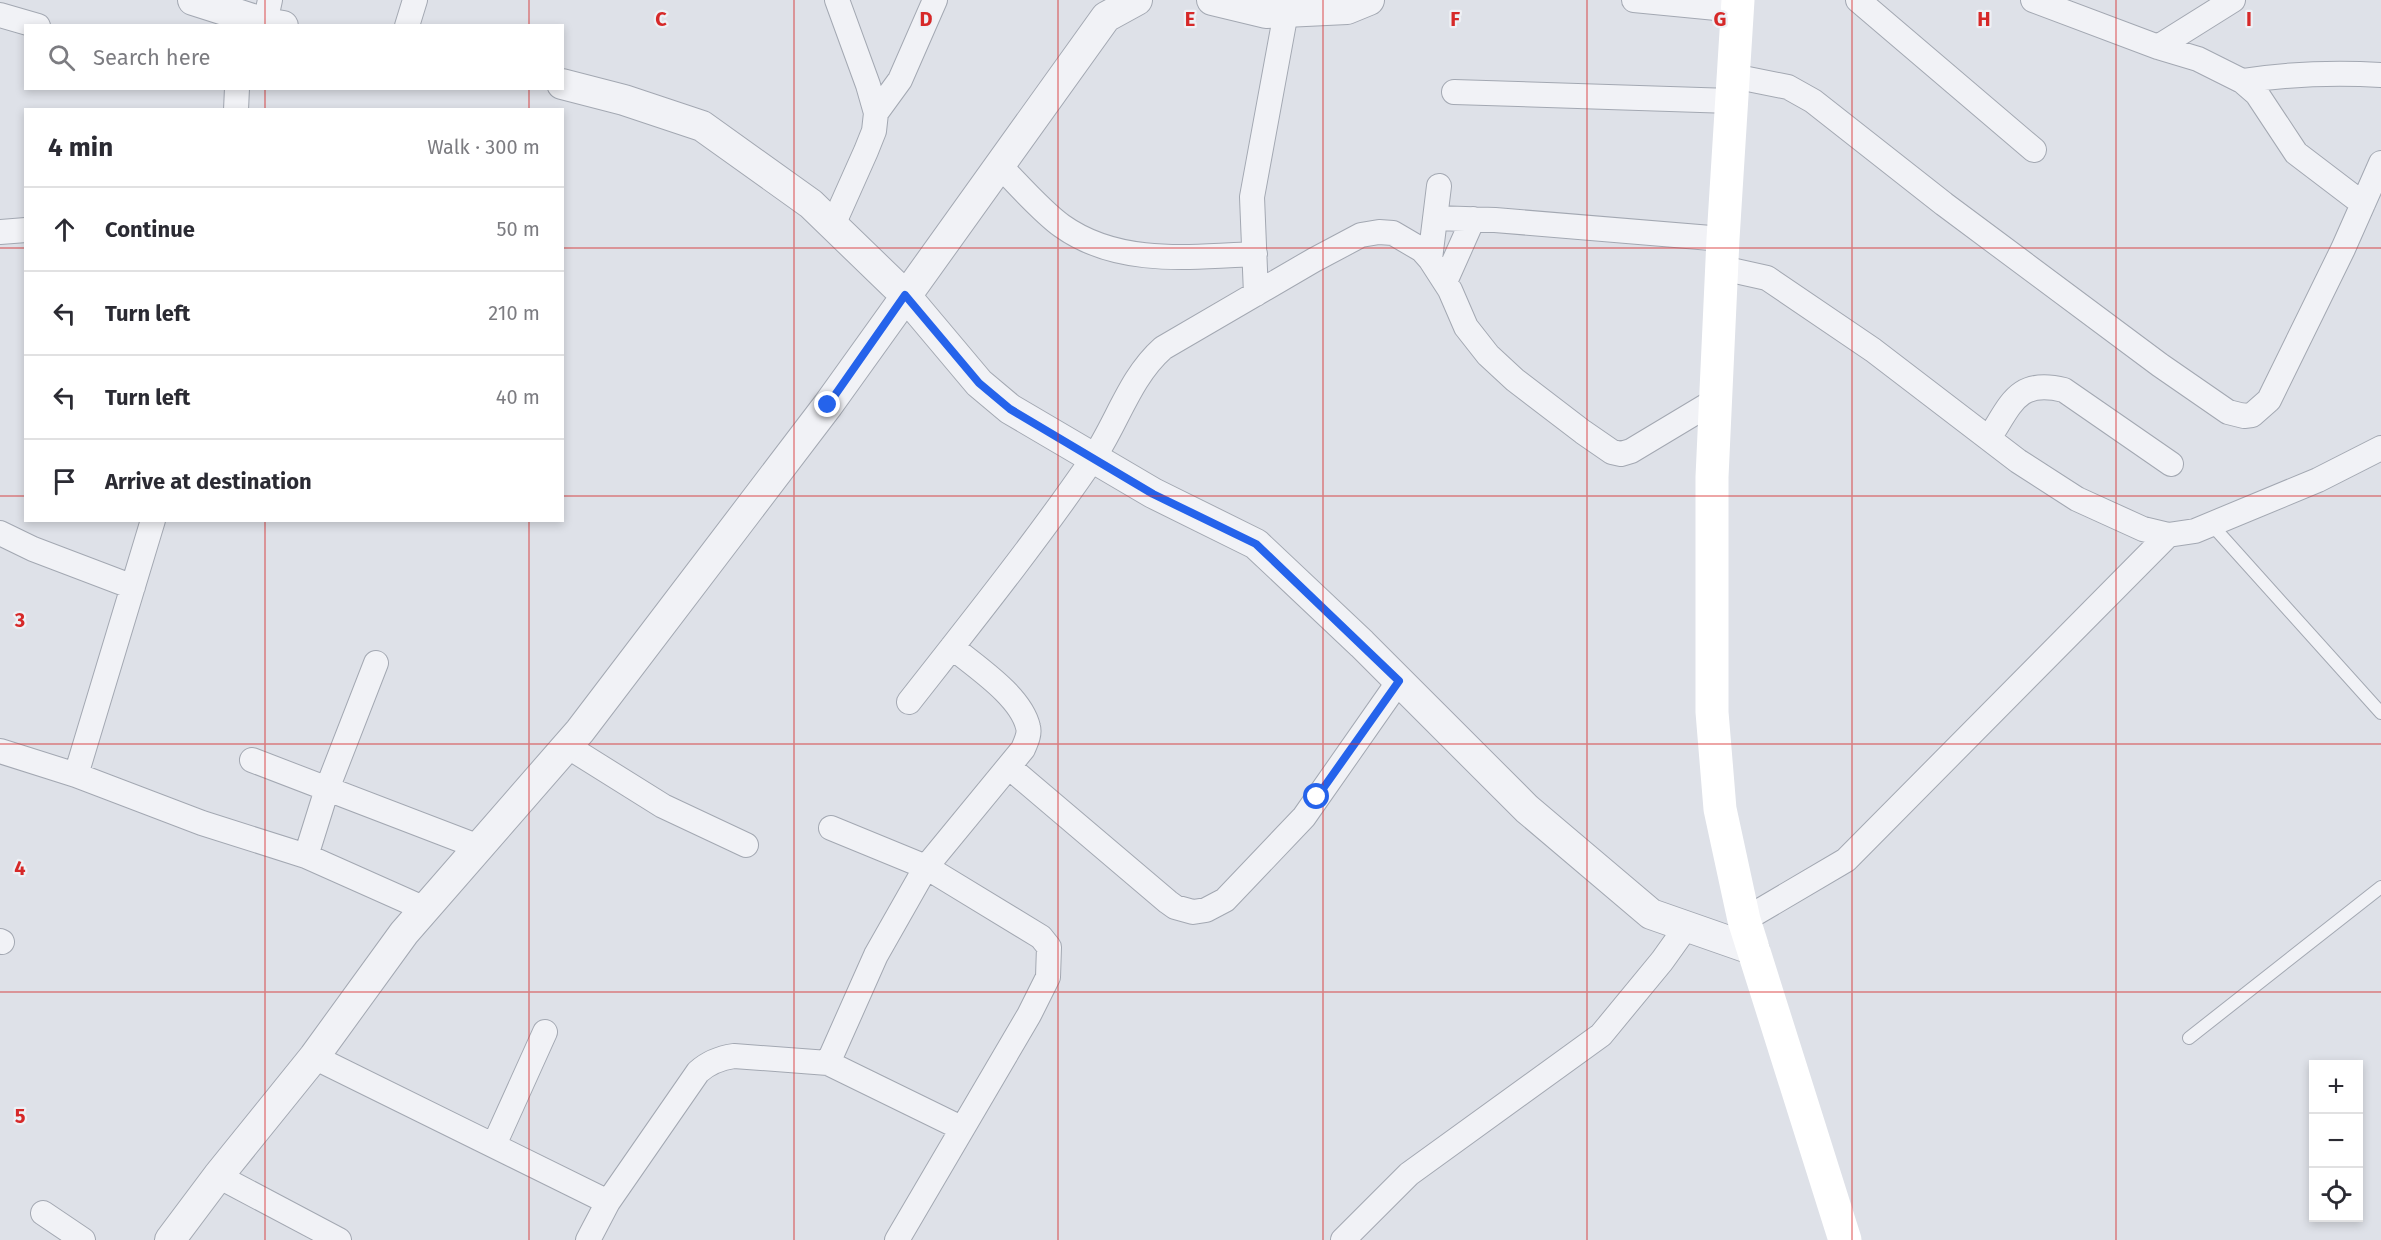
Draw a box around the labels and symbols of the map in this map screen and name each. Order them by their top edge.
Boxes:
text: C [655,7,667,31]
text: D [919,7,933,31]
text: E [1185,7,1195,31]
text: F [1450,7,1460,31]
text: G [1714,7,1726,31]
text: H [1977,7,1991,31]
text: I [2246,7,2252,31]
route end [814,391,840,417]
text: 3 [14,608,25,632]
route start [1303,783,1329,809]
text: 4 [14,856,26,880]
text: 5 [15,1104,26,1128]

